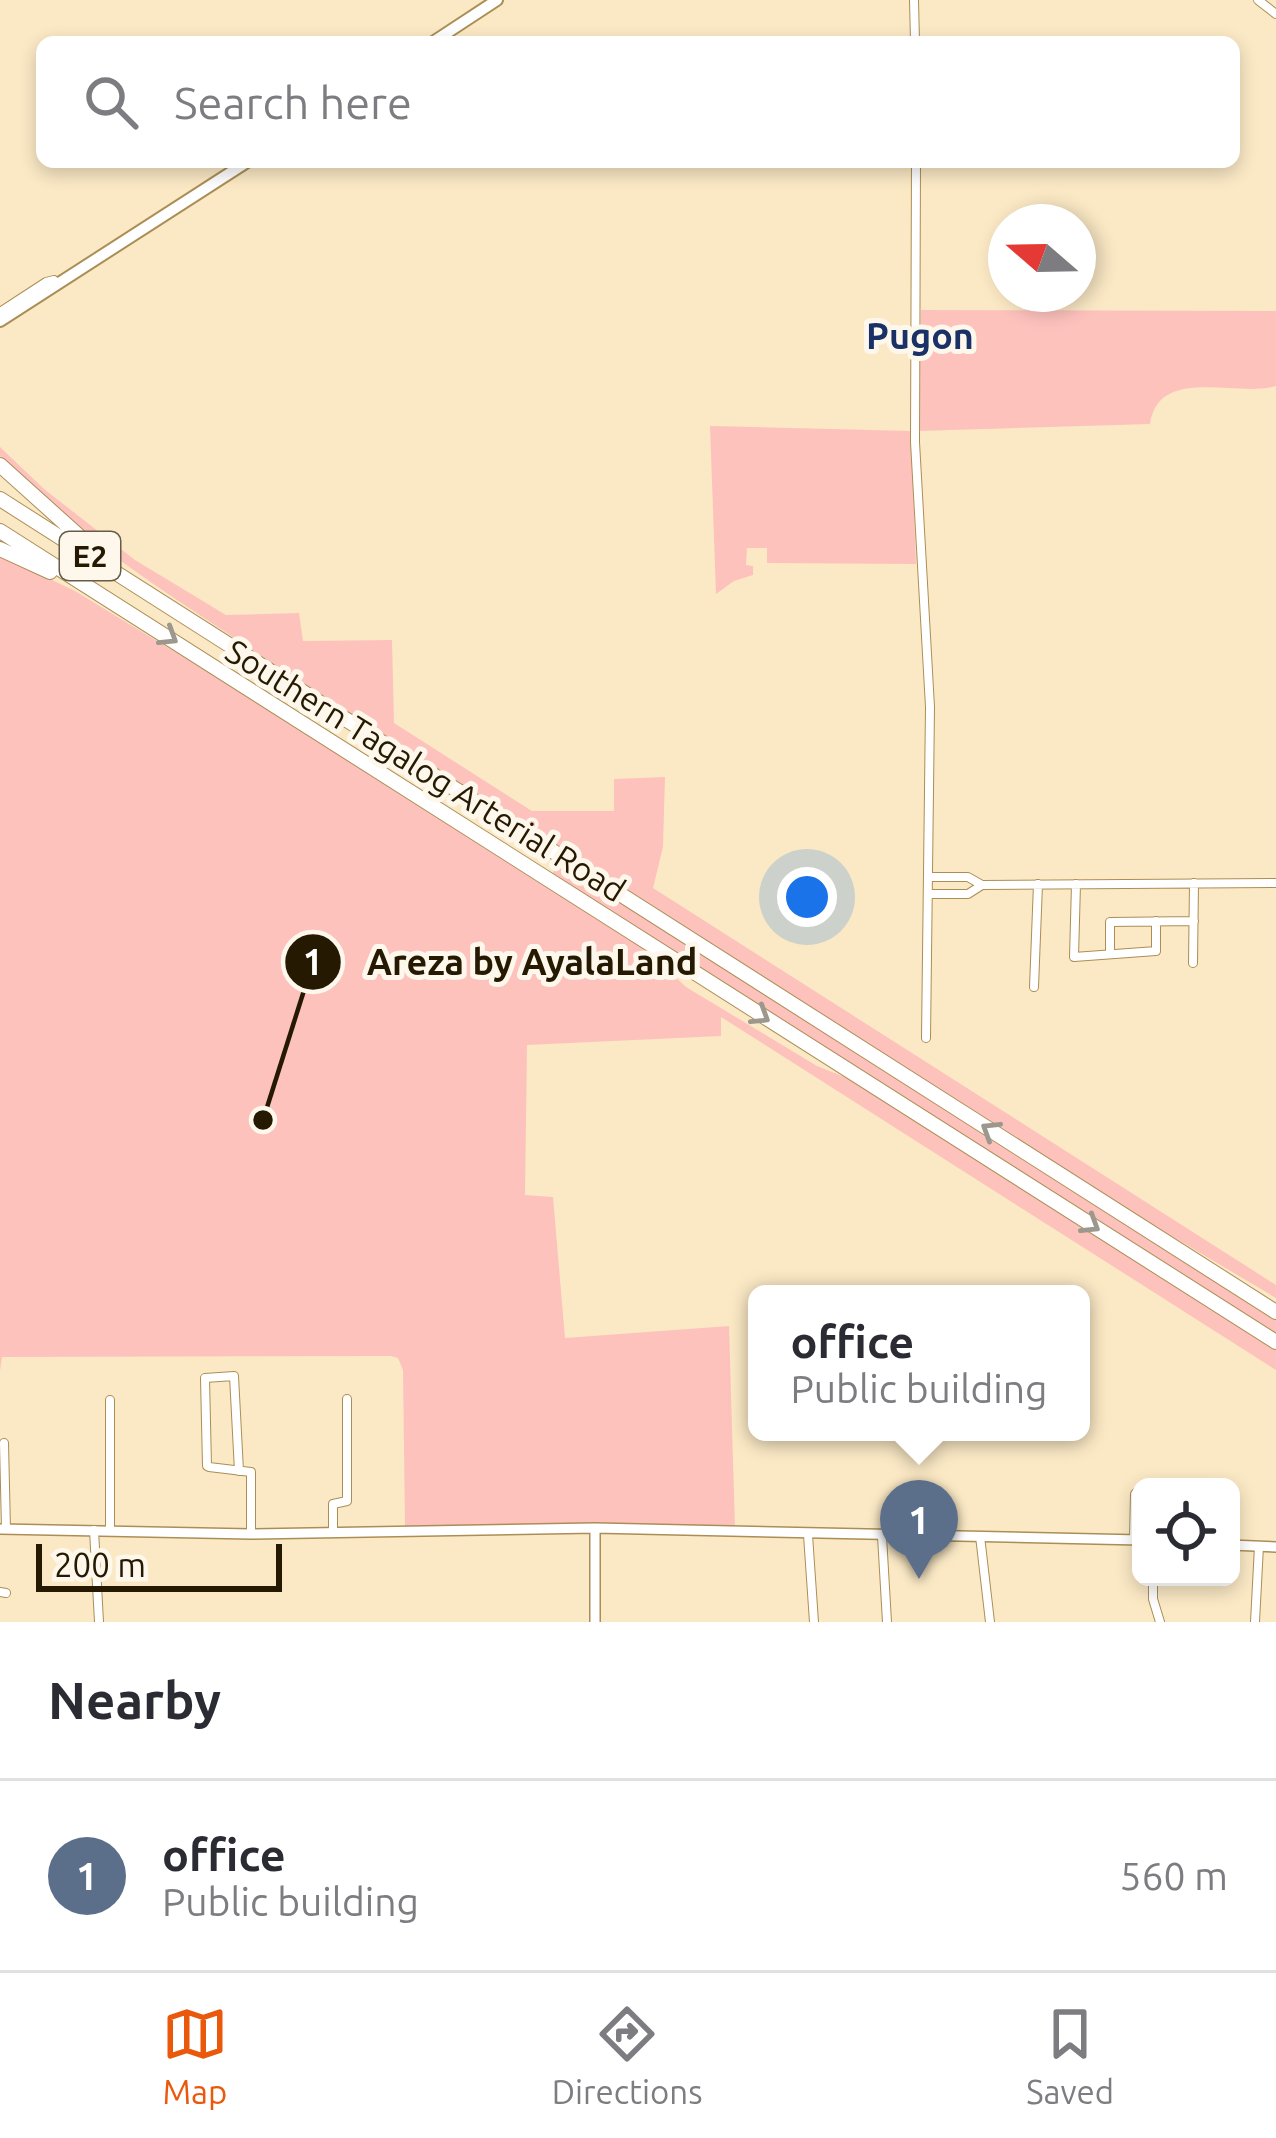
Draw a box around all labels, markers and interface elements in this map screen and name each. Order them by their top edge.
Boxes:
search box [36,36,1240,168]
icon: search [78,69,144,135]
text: Search here [174,77,412,128]
north arrow [988,204,1096,312]
district label: Pugon [866,315,974,356]
road number: E2 [60,532,120,580]
one-way arrow [156,623,178,645]
street label: Southern Tagalog Arterial Road [220,631,632,909]
your location [777,867,837,927]
callout: Areza by AyalaLand [283,926,721,998]
text: 1 [303,941,323,982]
text: Areza by AyalaLand [367,941,697,982]
one-way arrow [748,1002,770,1024]
one-way arrow [981,1122,1003,1144]
one-way arrow [1077,1211,1099,1233]
popup [748,1285,1090,1441]
text: office [791,1316,914,1367]
text: Public building [791,1367,1047,1410]
map controls [1132,1478,1240,1586]
button: locate [1132,1478,1240,1586]
pin: 1 [880,1480,958,1579]
scale bar [36,1538,282,1591]
text: 200 m [54,1546,146,1583]
text: Nearby [48,1671,221,1729]
text: office [162,1829,286,1880]
text: 1 [76,1854,98,1897]
text: 560 m [1119,1854,1228,1897]
text: Public building [162,1880,419,1923]
tab: Map [162,2001,228,2110]
tab: Directions [552,2001,702,2110]
tab: Saved [1026,2001,1114,2110]

